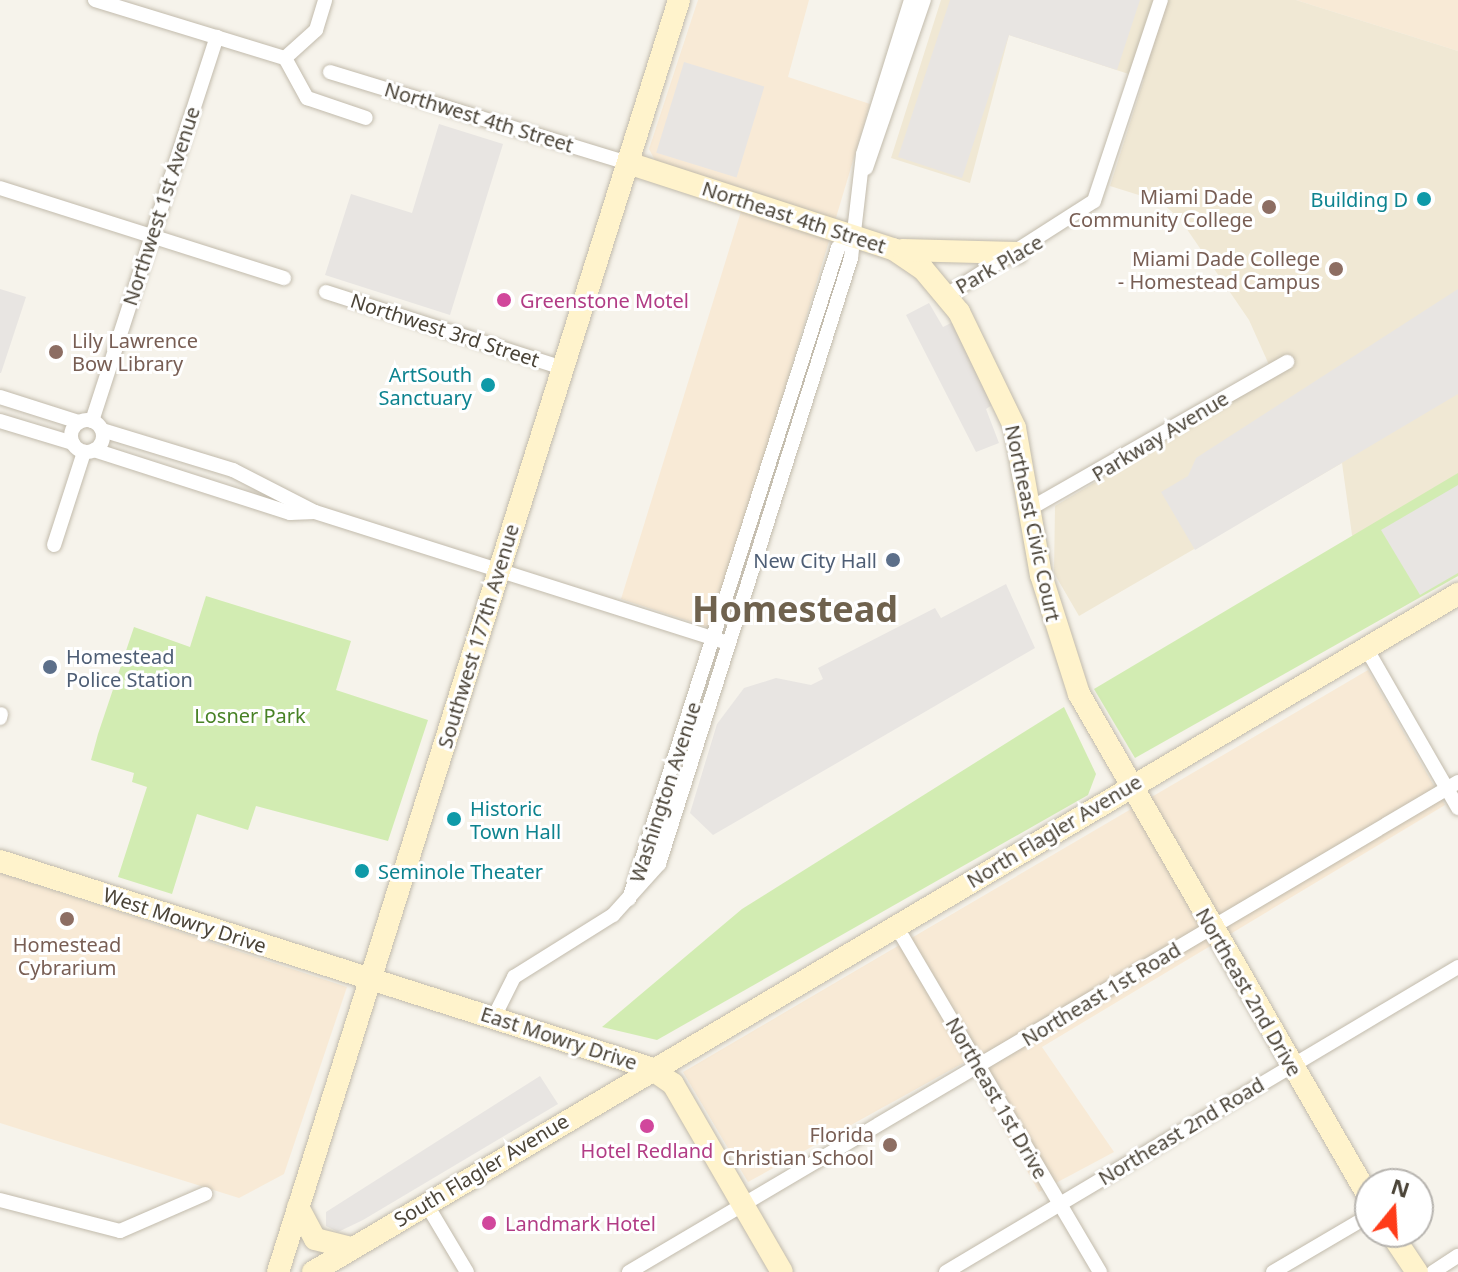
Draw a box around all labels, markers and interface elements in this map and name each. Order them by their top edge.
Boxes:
street label: Northwest 4th Street [382,77,576,157]
street label: Northwest 1st Avenue [117,103,205,309]
street label: Northeast 4th Street [699,176,889,258]
place label: Miami Dade Community College [1068,184,1253,231]
place label: Building D [1310,187,1408,211]
marker: Building D [1415,190,1433,208]
marker: Miami Dade Community College [1260,198,1278,216]
street label: Park Place [951,229,1047,299]
place label: Miami Dade College - Homestead Campus [1118,246,1320,293]
marker: Miami Dade College - Homestead Campus [1327,260,1345,278]
street label: Northwest 3rd Street [348,288,542,372]
place label: Greenstone Motel [520,288,689,312]
marker: Greenstone Motel [495,291,513,309]
place label: Lily Lawrence Bow Library [72,328,198,375]
marker: Lily Lawrence Bow Library [47,343,65,361]
place label: ArtSouth Sanctuary [379,362,472,409]
marker: ArtSouth Sanctuary [479,376,497,394]
street label: Parkway Avenue [1087,386,1233,486]
street label: Northeast Civic Court [1000,423,1066,623]
street label: Southwest 177th Avenue [432,521,524,751]
place label: New City Hall [753,548,877,572]
marker: New City Hall [884,551,902,569]
district label: Homestead [692,587,898,631]
place label: Homestead Police Station [66,644,193,691]
marker: Homestead Police Station [41,658,59,676]
street label: Washington Avenue [624,699,706,885]
park label: Losner Park [194,703,306,727]
street label: North Flagler Avenue [962,769,1146,893]
place label: Historic Town Hall [470,796,561,843]
marker: Historic Town Hall [445,810,463,828]
place label: Seminole Theater [378,859,543,883]
marker: Seminole Theater [353,862,371,880]
street label: West Mowry Drive [100,882,270,958]
street label: Northeast 2nd Drive [1191,904,1307,1080]
marker: Homestead Cybrarium [58,910,76,928]
place label: Homestead Cybrarium [13,932,121,979]
street label: Northeast 1st Road [1017,937,1185,1051]
street label: East Mowry Drive [478,1001,640,1075]
street label: Northeast 1st Drive [941,1013,1053,1183]
street label: Northeast 2nd Road [1094,1072,1268,1190]
street label: South Flagler Avenue [389,1108,573,1232]
marker: Hotel Redland [638,1117,656,1135]
place label: Florida Christian School [723,1122,874,1169]
marker: Florida Christian School [881,1136,899,1154]
place label: Hotel Redland [581,1138,713,1162]
north arrow [1354,1168,1434,1248]
text: N [1388,1170,1414,1204]
place label: Landmark Hotel [505,1211,656,1235]
marker: Landmark Hotel [480,1214,498,1232]

